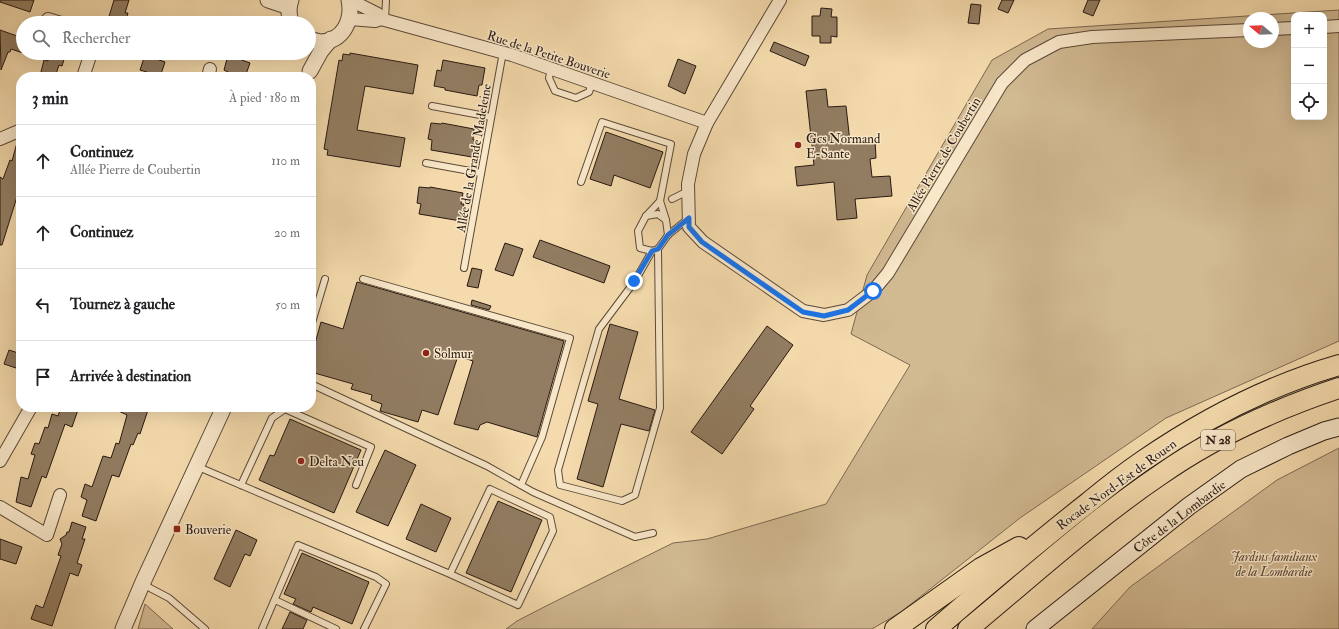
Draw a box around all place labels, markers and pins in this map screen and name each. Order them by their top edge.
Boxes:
place label: Gcs Normand E-Sante [806,131,881,162]
marker: Gcs Normand E-Sante [793,140,803,150]
place label: Solmur [434,346,472,362]
marker: Solmur [421,348,431,358]
place label: Delta Neu [309,454,364,470]
marker: Delta Neu [296,456,306,466]
place label: Bouverie [185,522,232,538]
marker: Bouverie [172,524,182,534]

